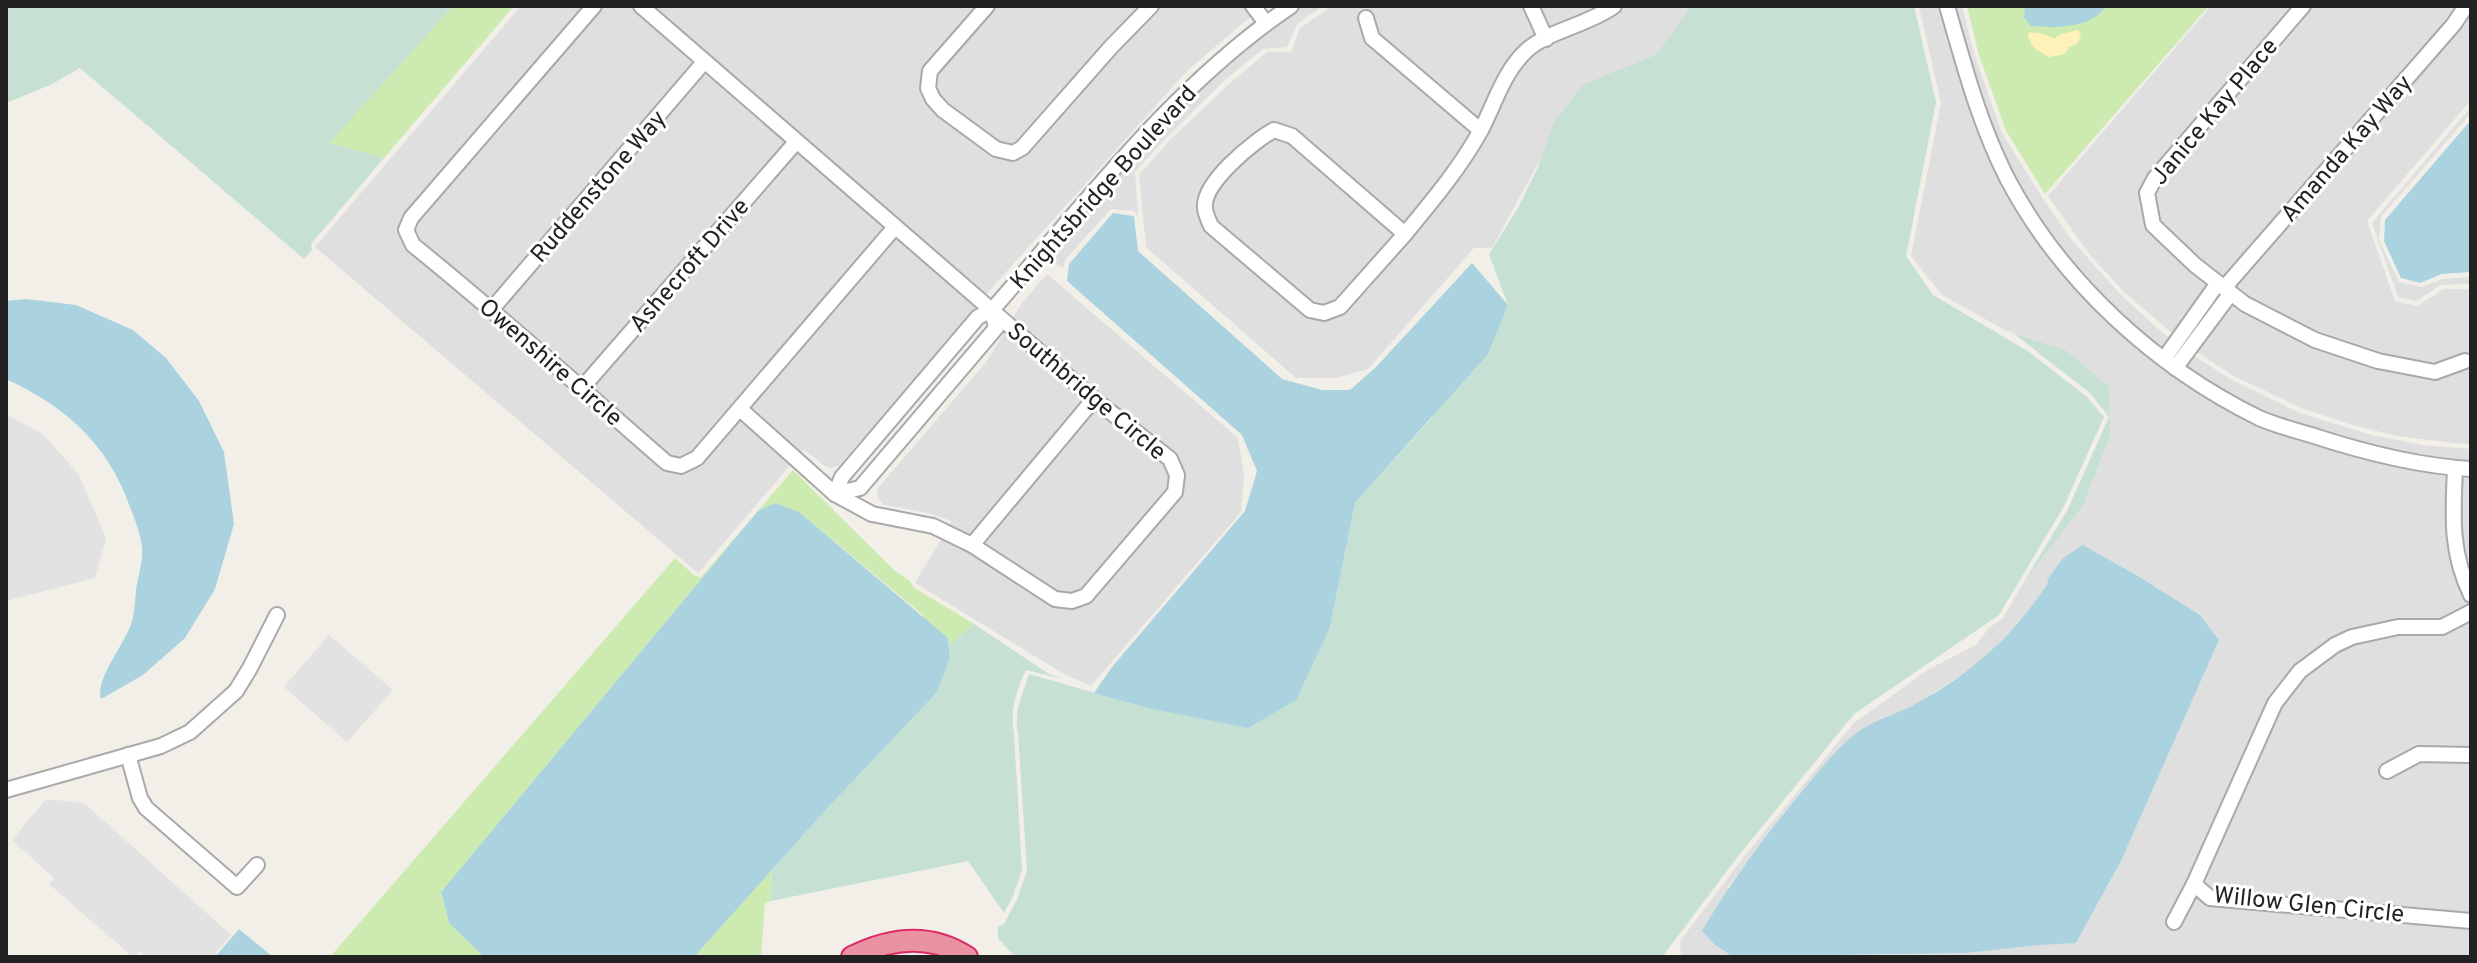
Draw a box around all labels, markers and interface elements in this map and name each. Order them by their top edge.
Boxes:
street label: Janice Kay Place [2145,33,2286,192]
street label: Amanda Kay Way [2275,69,2420,229]
street label: Knightsbridge Boulevard [1005,80,1204,297]
street label: Ruddenstone Way [525,105,674,270]
street label: Ashecroft Drive [624,193,757,340]
street label: Owenshire Circle [472,293,628,434]
street label: Southbridge Circle [1000,317,1171,468]
street label: Willow Glen Circle [2212,881,2406,931]

